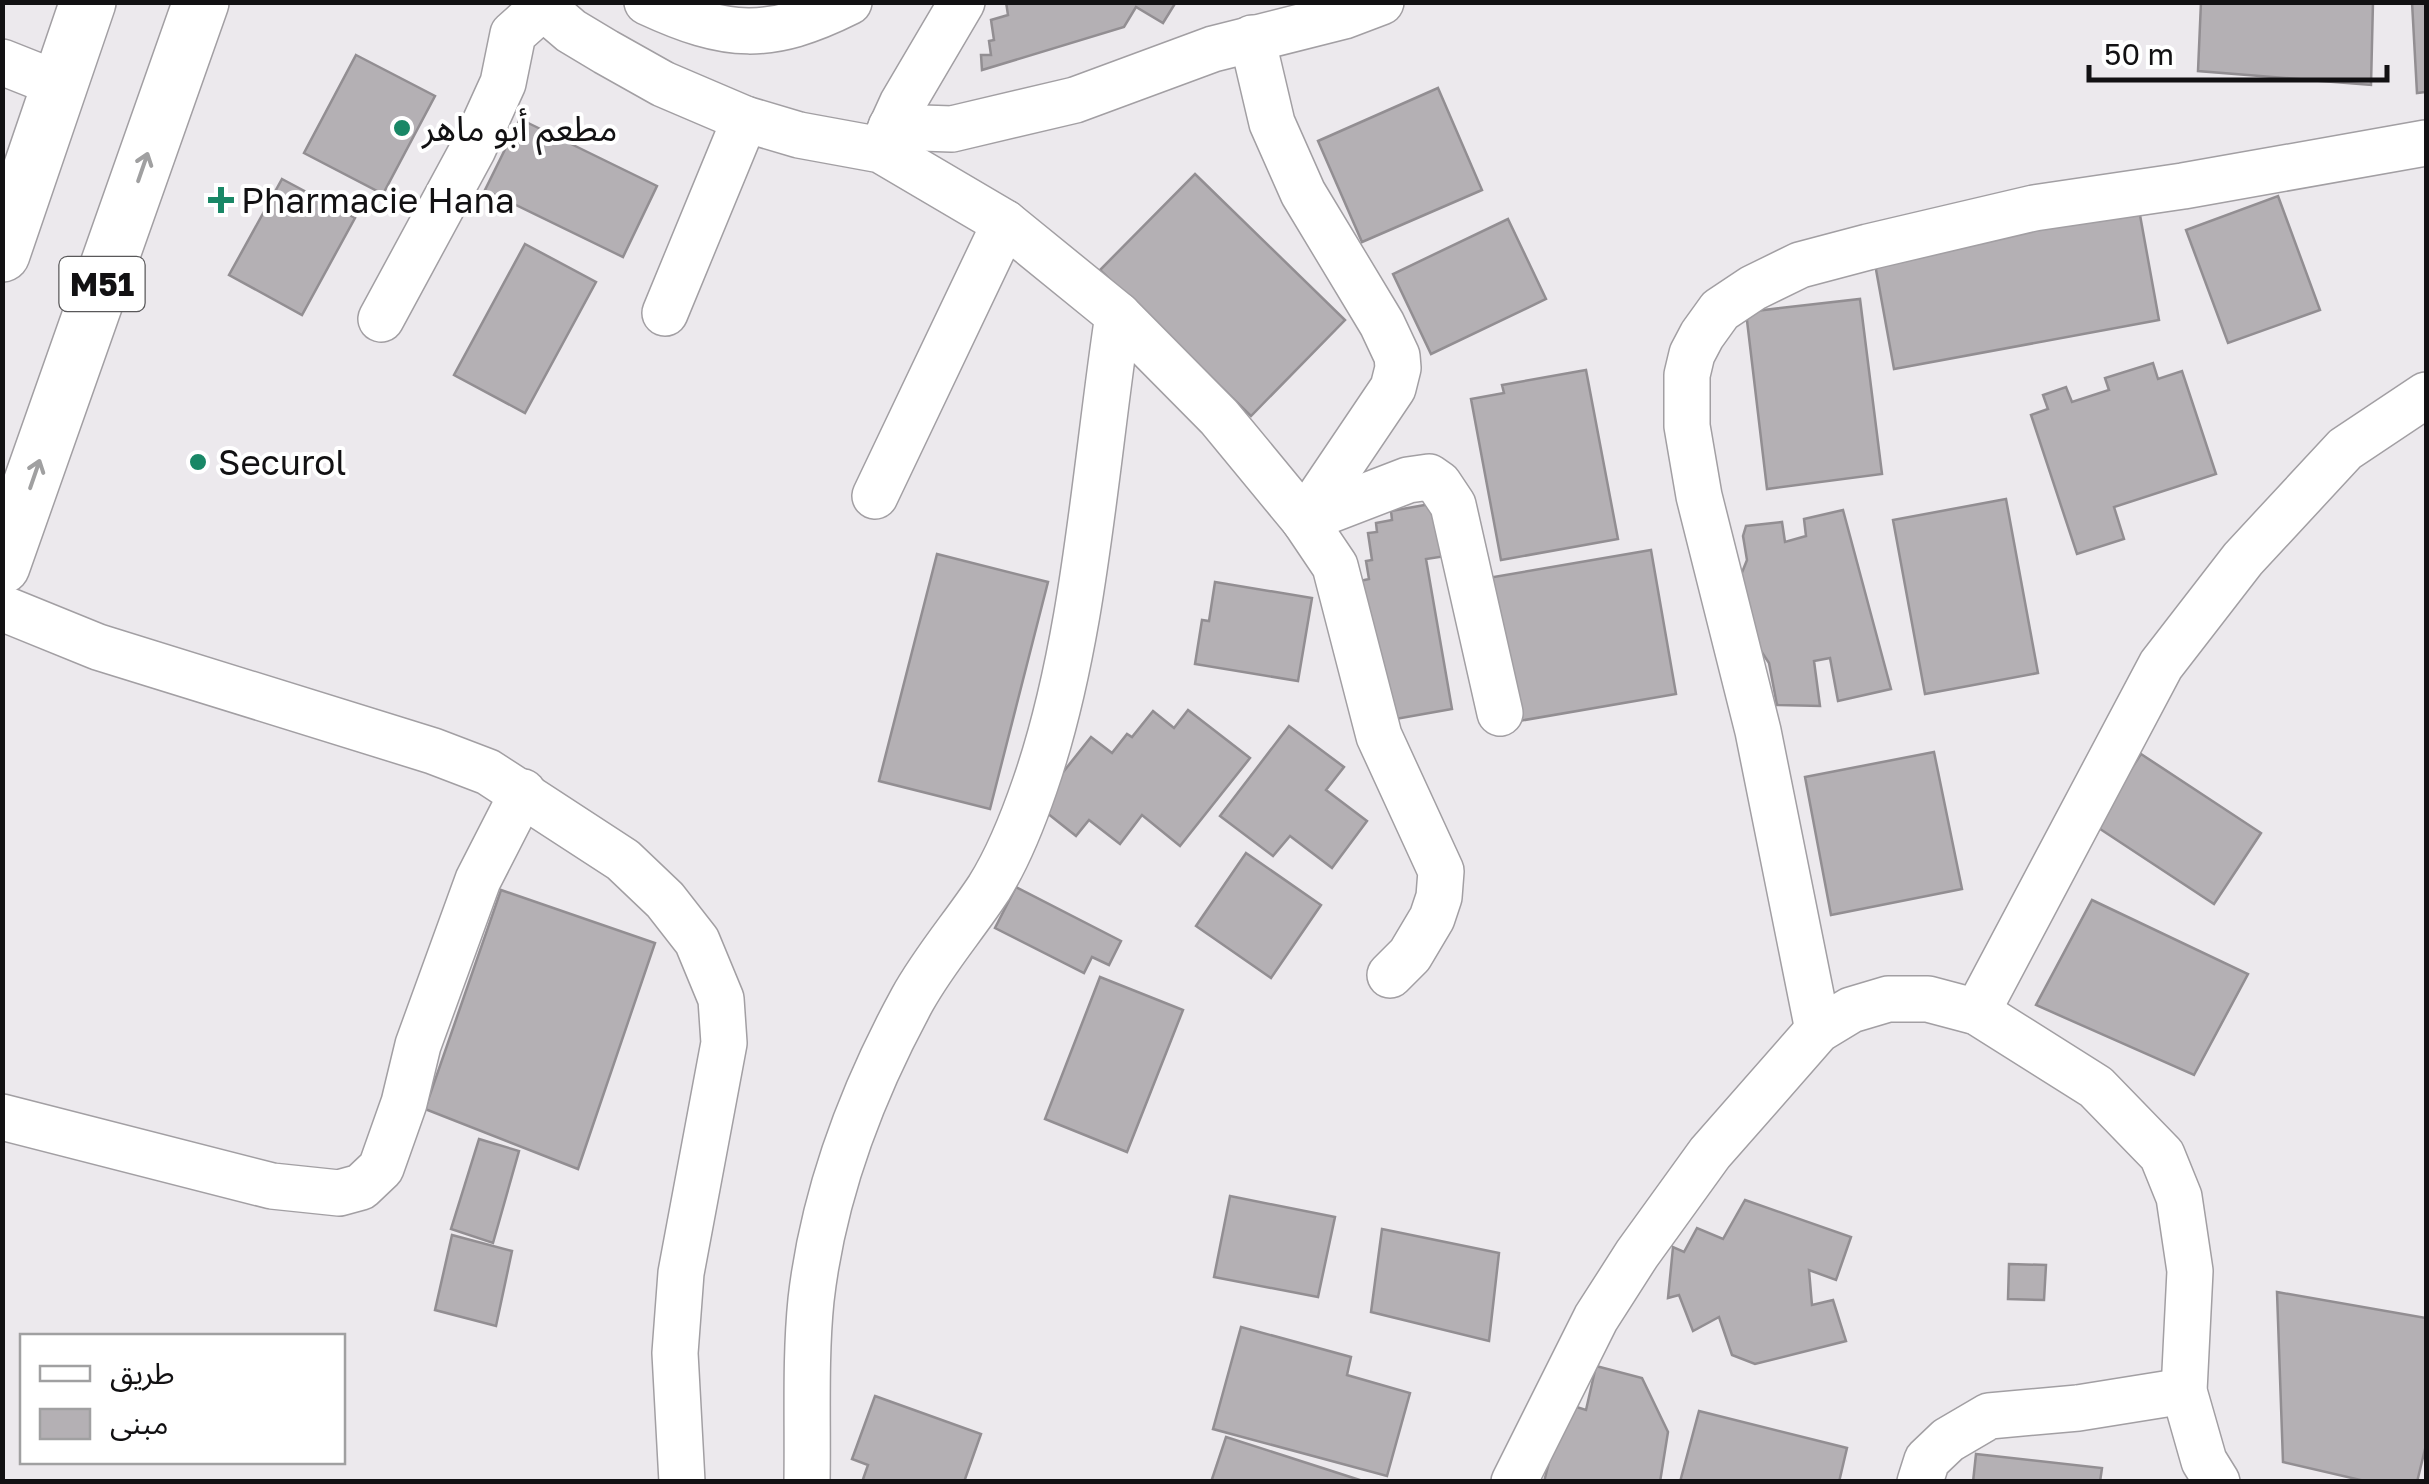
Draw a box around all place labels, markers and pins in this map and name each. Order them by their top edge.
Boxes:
place label: مطعم أبو ماهر [421,107,617,156]
marker: مطعم أبو ماهر [391,117,413,139]
place label: Pharmacie Hana [241,179,515,221]
marker: Pharmacie Hana [210,189,232,211]
place label: Securol [218,441,346,483]
marker: Securol [187,451,209,473]

